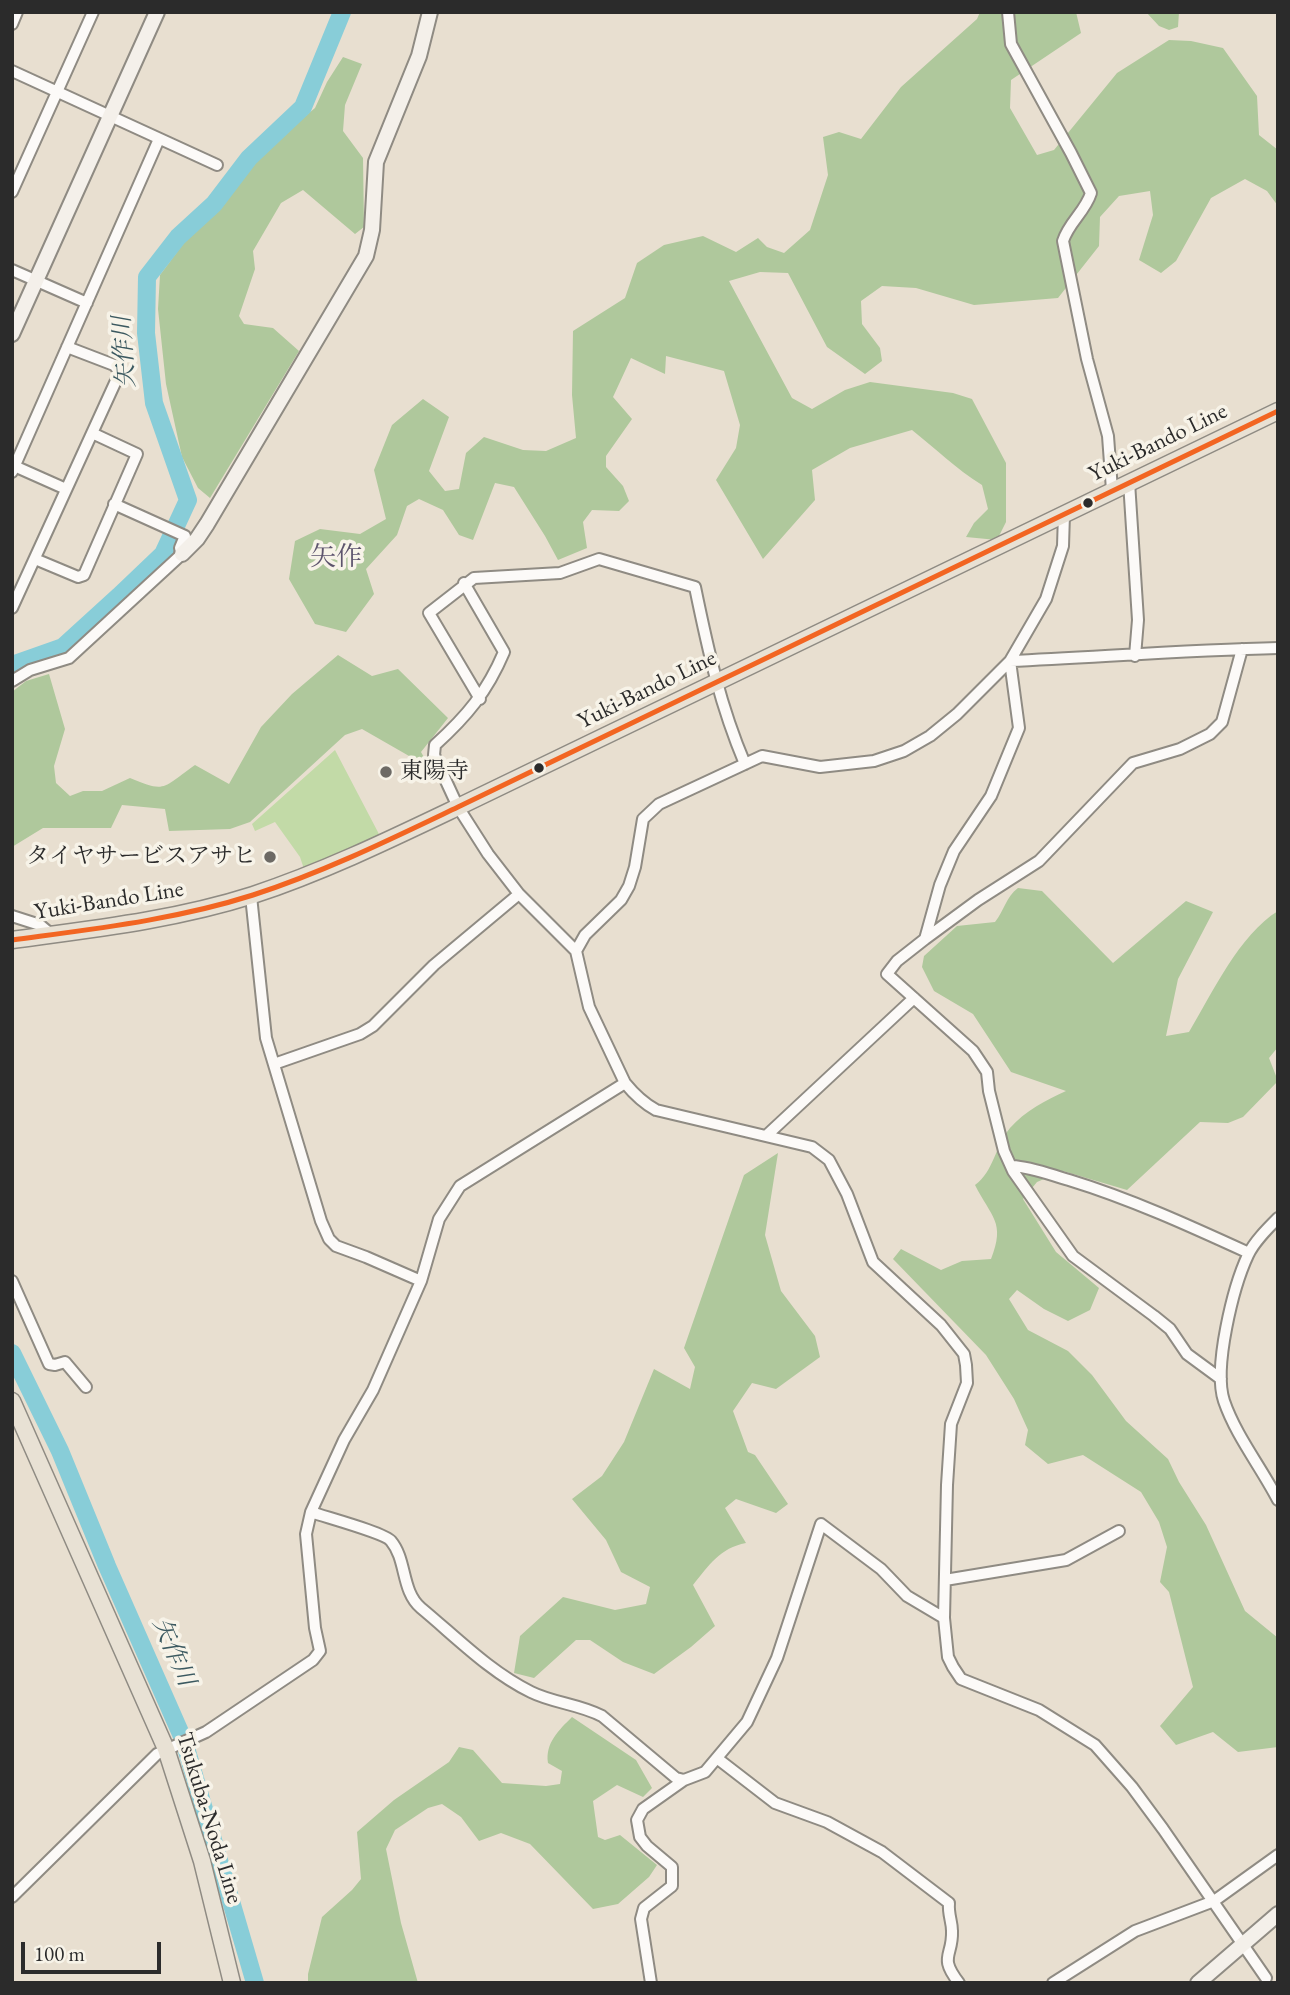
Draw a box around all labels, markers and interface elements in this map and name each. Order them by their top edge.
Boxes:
water label: 矢作川 [108,315,142,389]
street label: Yuki-Bando Line [1084,398,1232,488]
unlabelled marker [1081,496,1095,510]
district label: 矢作 [310,542,362,574]
street label: Yuki-Bando Line [573,645,721,735]
place label: 東陽寺 [400,758,469,786]
unlabelled marker [532,761,546,775]
marker: 東陽寺 [378,764,394,780]
place label: タイヤサービスアサヒ [26,843,256,871]
marker: タイヤサービスアサヒ [262,849,278,865]
street label: Yuki-Bando Line [32,876,186,926]
water label: 矢作川 [146,1613,200,1691]
street label: Tsukuba-Noda Line [170,1729,248,1907]
scale bar [24,1928,164,1972]
text: 100 m [34,1940,85,1967]

